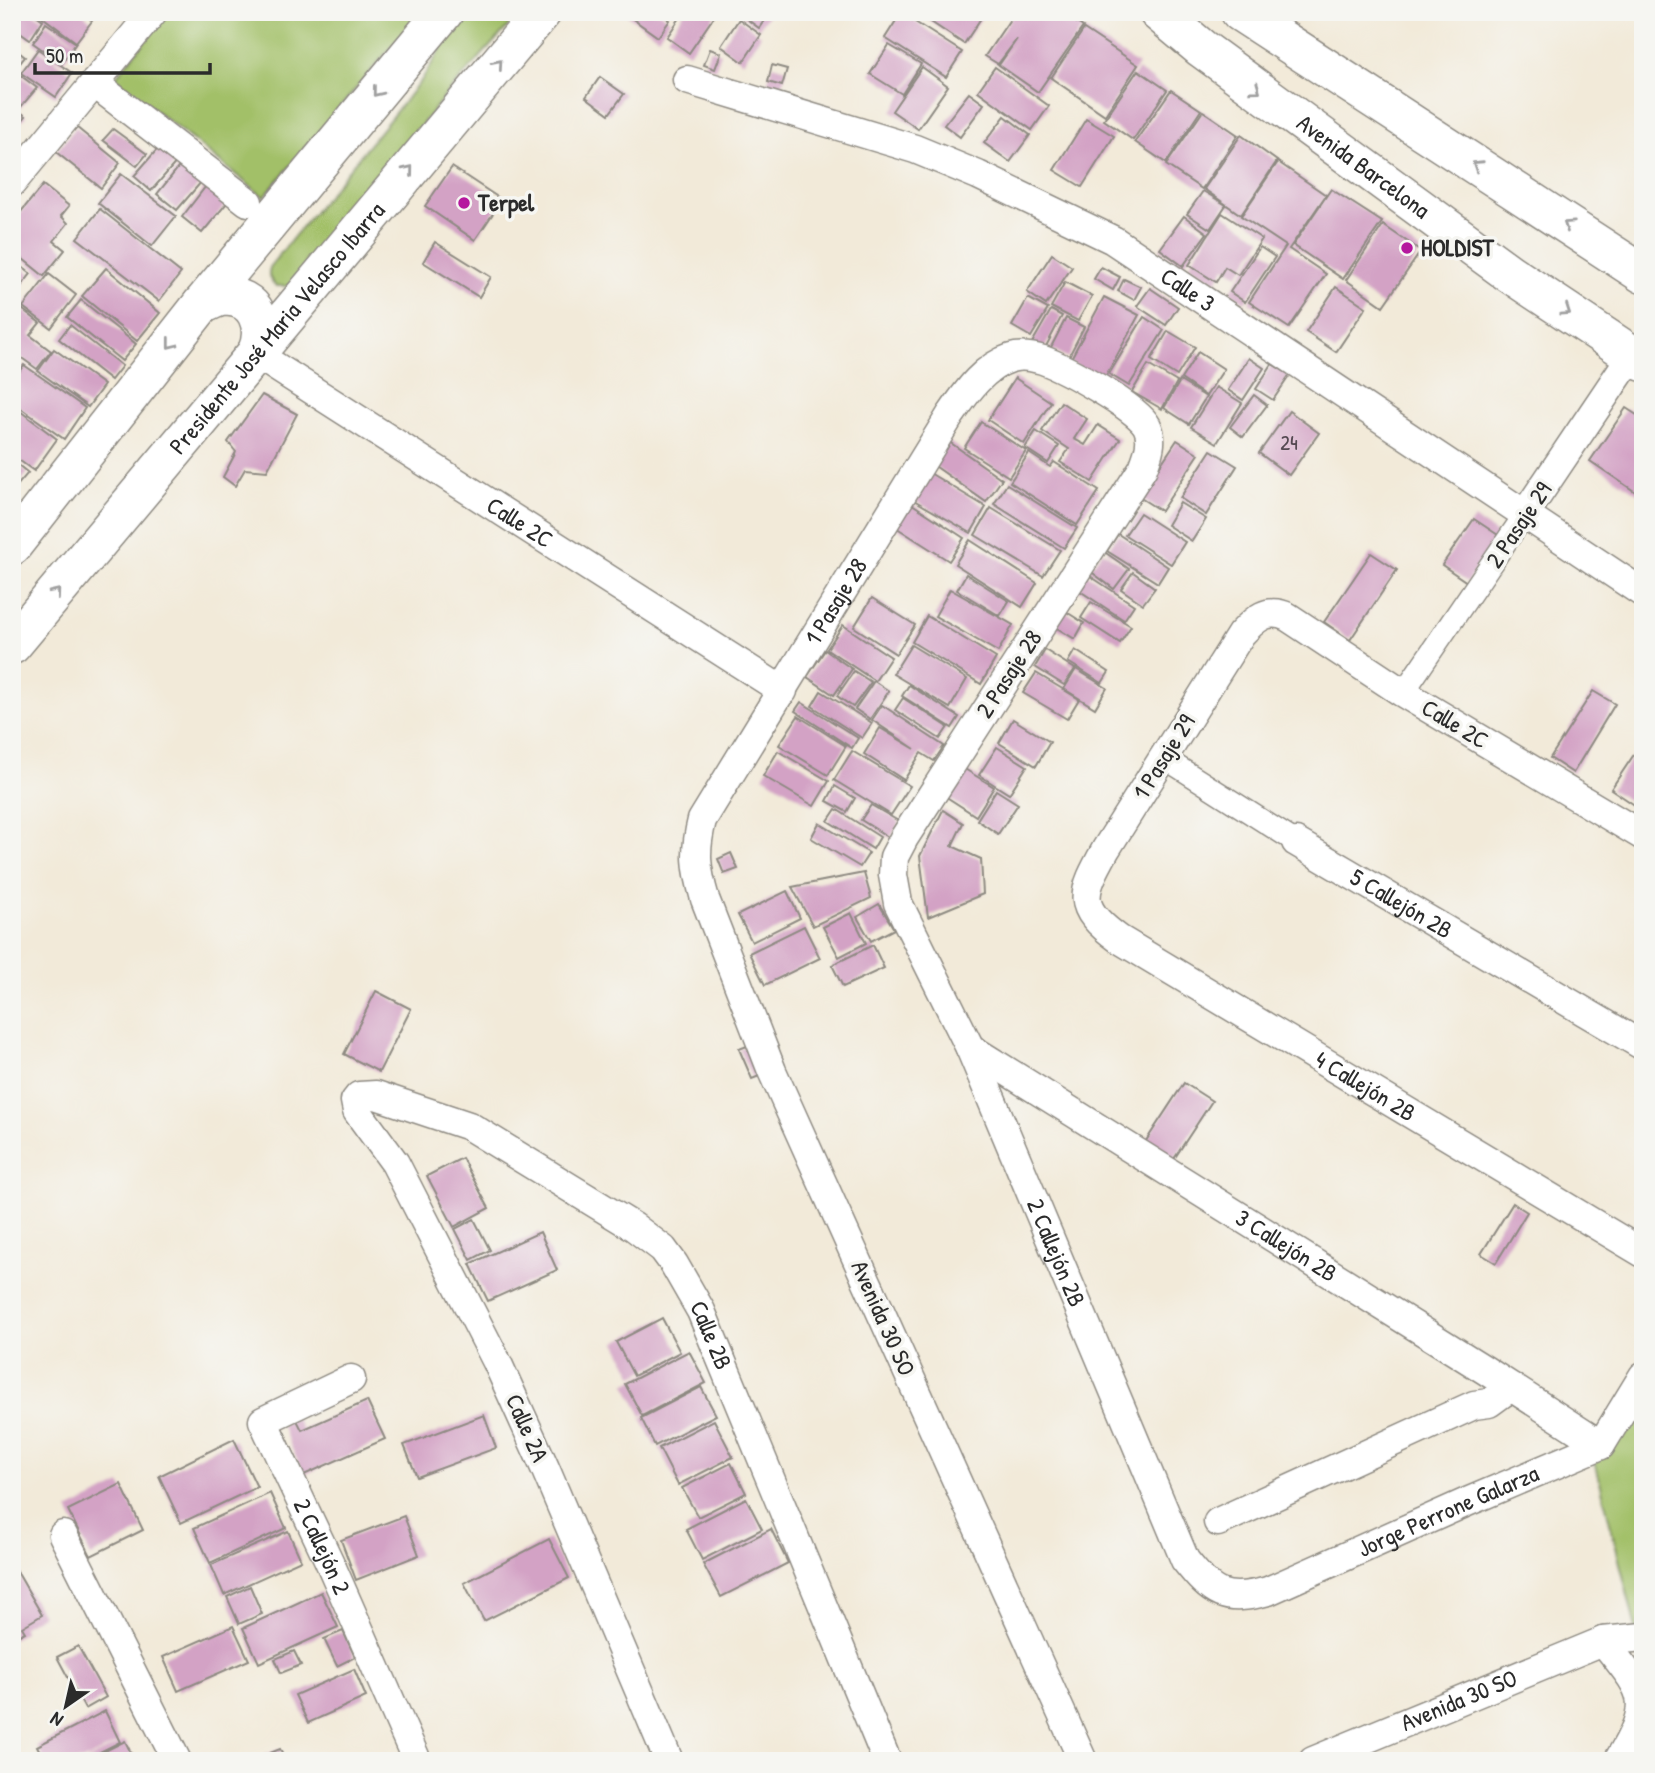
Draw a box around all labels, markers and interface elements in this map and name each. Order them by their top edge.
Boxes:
scale bar [35,32,210,76]
text: 50 m [46,41,83,70]
one-way arrow [490,59,502,72]
one-way arrow [1248,81,1261,93]
one-way arrow [373,84,385,97]
street label: Avenida Barcelona [1291,106,1437,225]
one-way arrow [1471,160,1484,173]
one-way arrow [401,166,414,178]
place label: Terpel [477,186,535,219]
street label: Presidente José Maria Velasco Ibarra [161,195,391,461]
marker: Terpel [456,195,472,211]
one-way arrow [1563,220,1576,233]
place label: HOLDIST [1421,231,1495,263]
marker: HOLDIST [1399,240,1415,256]
street label: Calle 3 [1155,259,1222,319]
one-way arrow [1558,303,1571,315]
one-way arrow [166,336,179,348]
house number: 24 [1280,428,1298,457]
street label: 2 Pasaje 29 [1478,475,1559,574]
street label: Calle 2C [481,489,559,555]
street label: 1 Pasaje 28 [796,552,874,650]
one-way arrow [48,588,60,601]
street label: 2 Pasaje 28 [968,623,1048,724]
street label: Calle 2C [1416,691,1495,755]
street label: 1 Pasaje 29 [1125,708,1202,805]
street label: 5 Callejón 2B [1345,860,1459,945]
street label: 4 Callejón 2B [1309,1043,1422,1128]
street label: 2 Callejón 2B [1020,1193,1094,1311]
street label: 3 Callejón 2B [1230,1201,1344,1289]
street label: Avenida 30 SO [844,1255,923,1380]
street label: Calle 2B [683,1294,740,1374]
street label: Calle 2A [499,1389,557,1467]
street label: Jorge Perrone Galarza [1352,1456,1543,1564]
street label: 2 Callejón 2 [287,1493,359,1599]
street label: Avenida 30 SO [1396,1661,1522,1738]
north arrow [32,1672,102,1742]
text: N [45,1706,68,1734]

